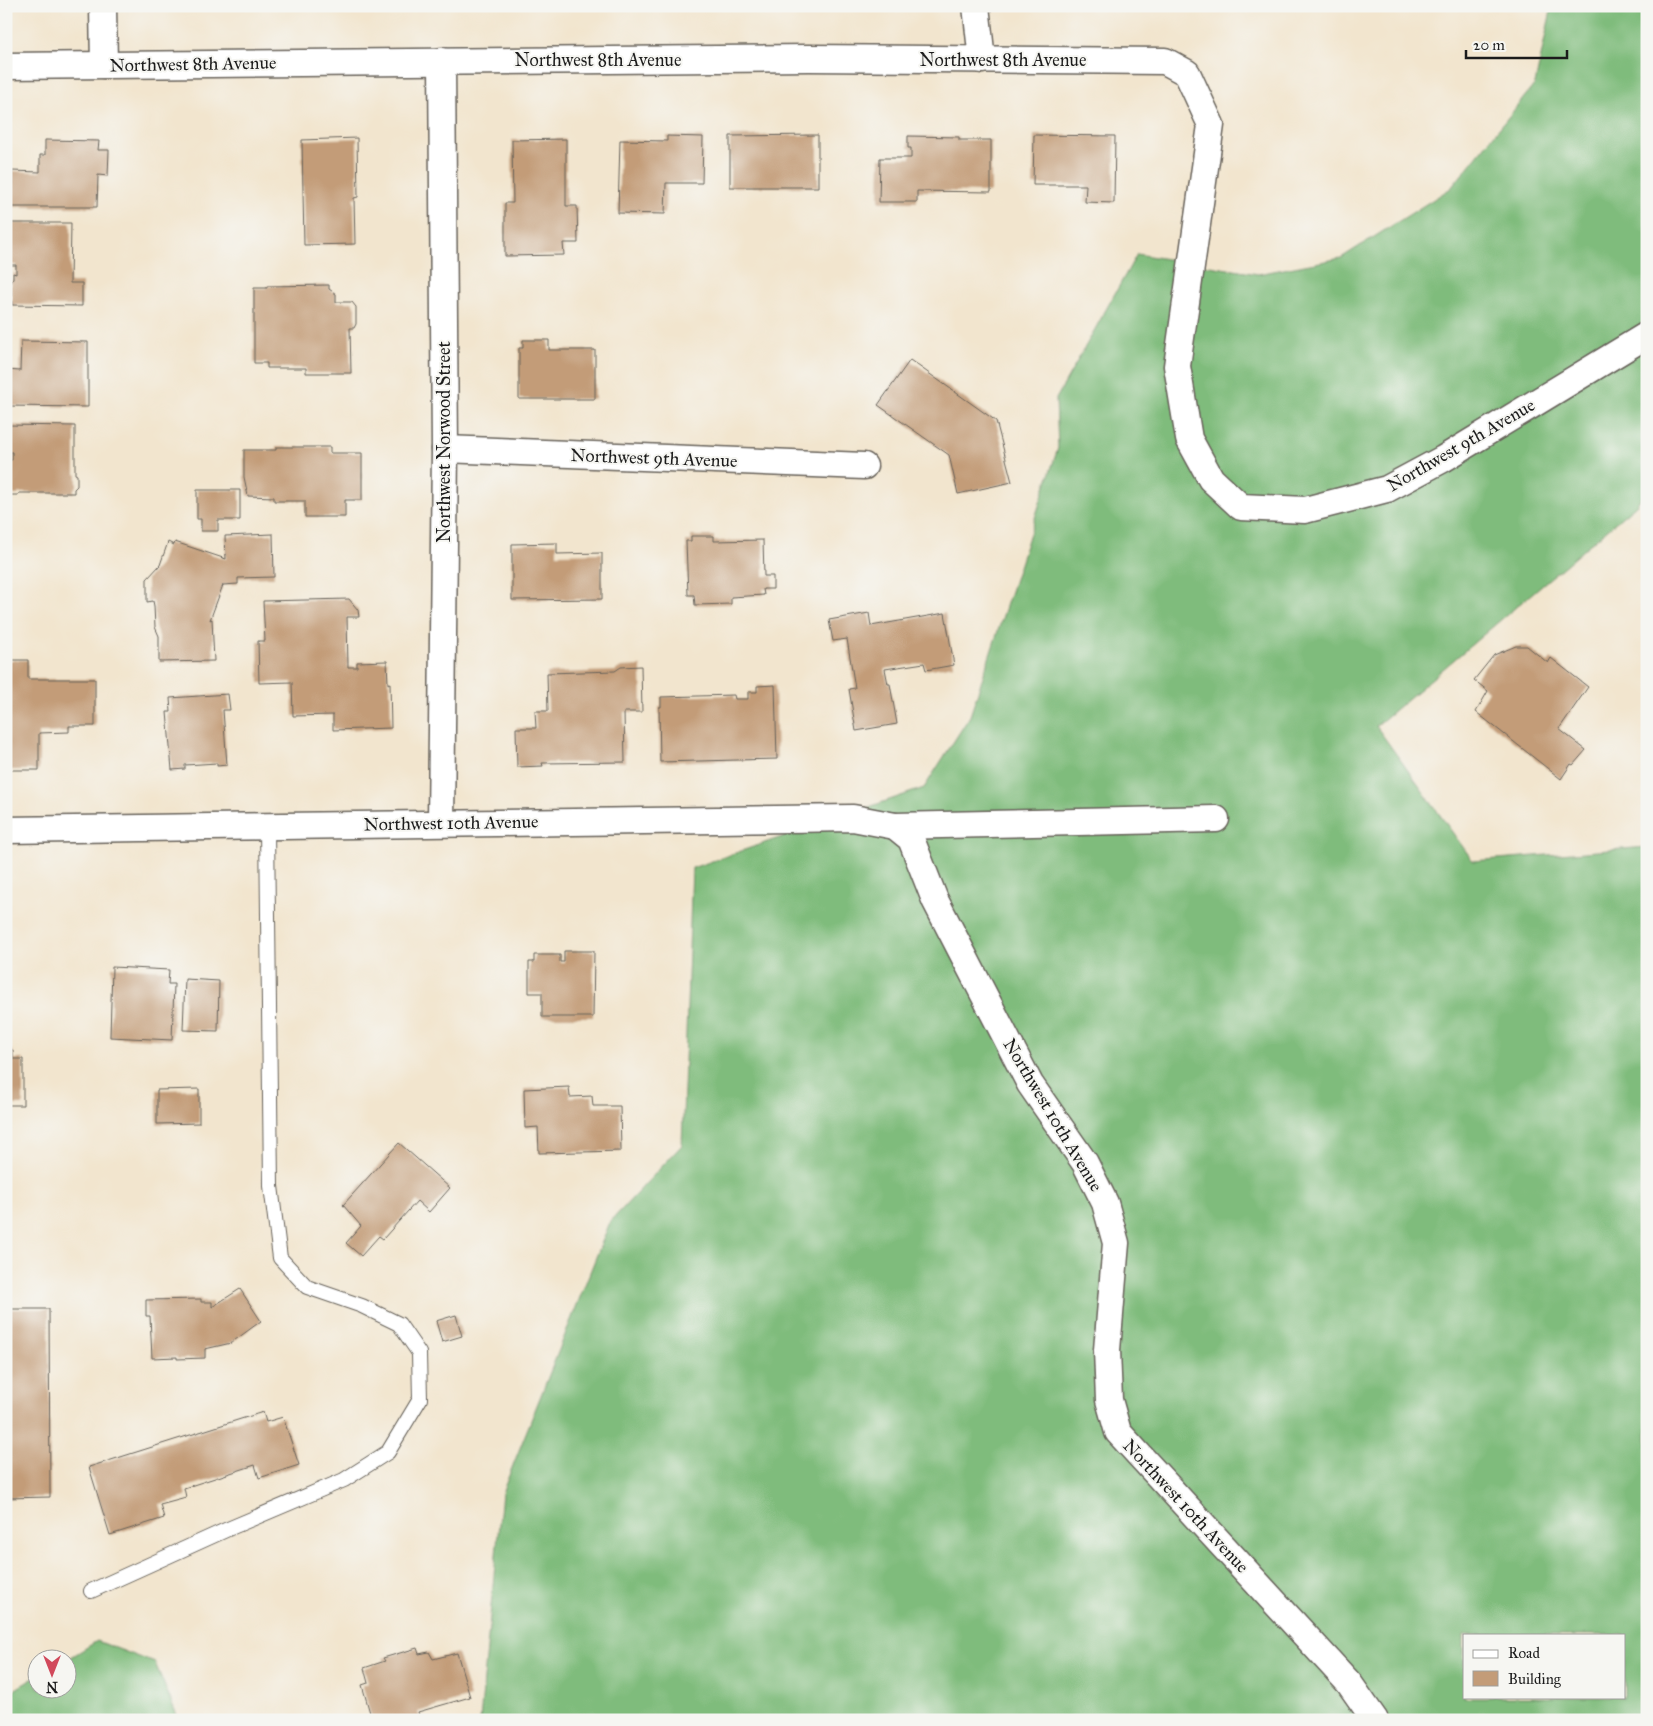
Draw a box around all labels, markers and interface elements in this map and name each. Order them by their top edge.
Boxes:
scale bar [1466,28,1567,60]
text: 20 m [1473,36,1505,54]
street label: Northwest 8th Avenue [515,49,681,71]
street label: Northwest 8th Avenue [920,49,1086,71]
street label: Northwest 8th Avenue [109,52,277,76]
street label: Northwest Norwood Street [433,341,455,543]
street label: Northwest 9th Avenue [1383,394,1539,496]
street label: Northwest 9th Avenue [570,444,738,472]
street label: Northwest 10th Avenue [363,810,539,836]
street label: Northwest 10th Avenue [999,1034,1107,1196]
street label: Northwest 10th Avenue [1118,1435,1254,1577]
legend [1463,1634,1626,1698]
text: Road [1508,1644,1540,1662]
north arrow [28,1648,78,1698]
text: Building [1508,1670,1562,1688]
text: N [46,1678,58,1695]

